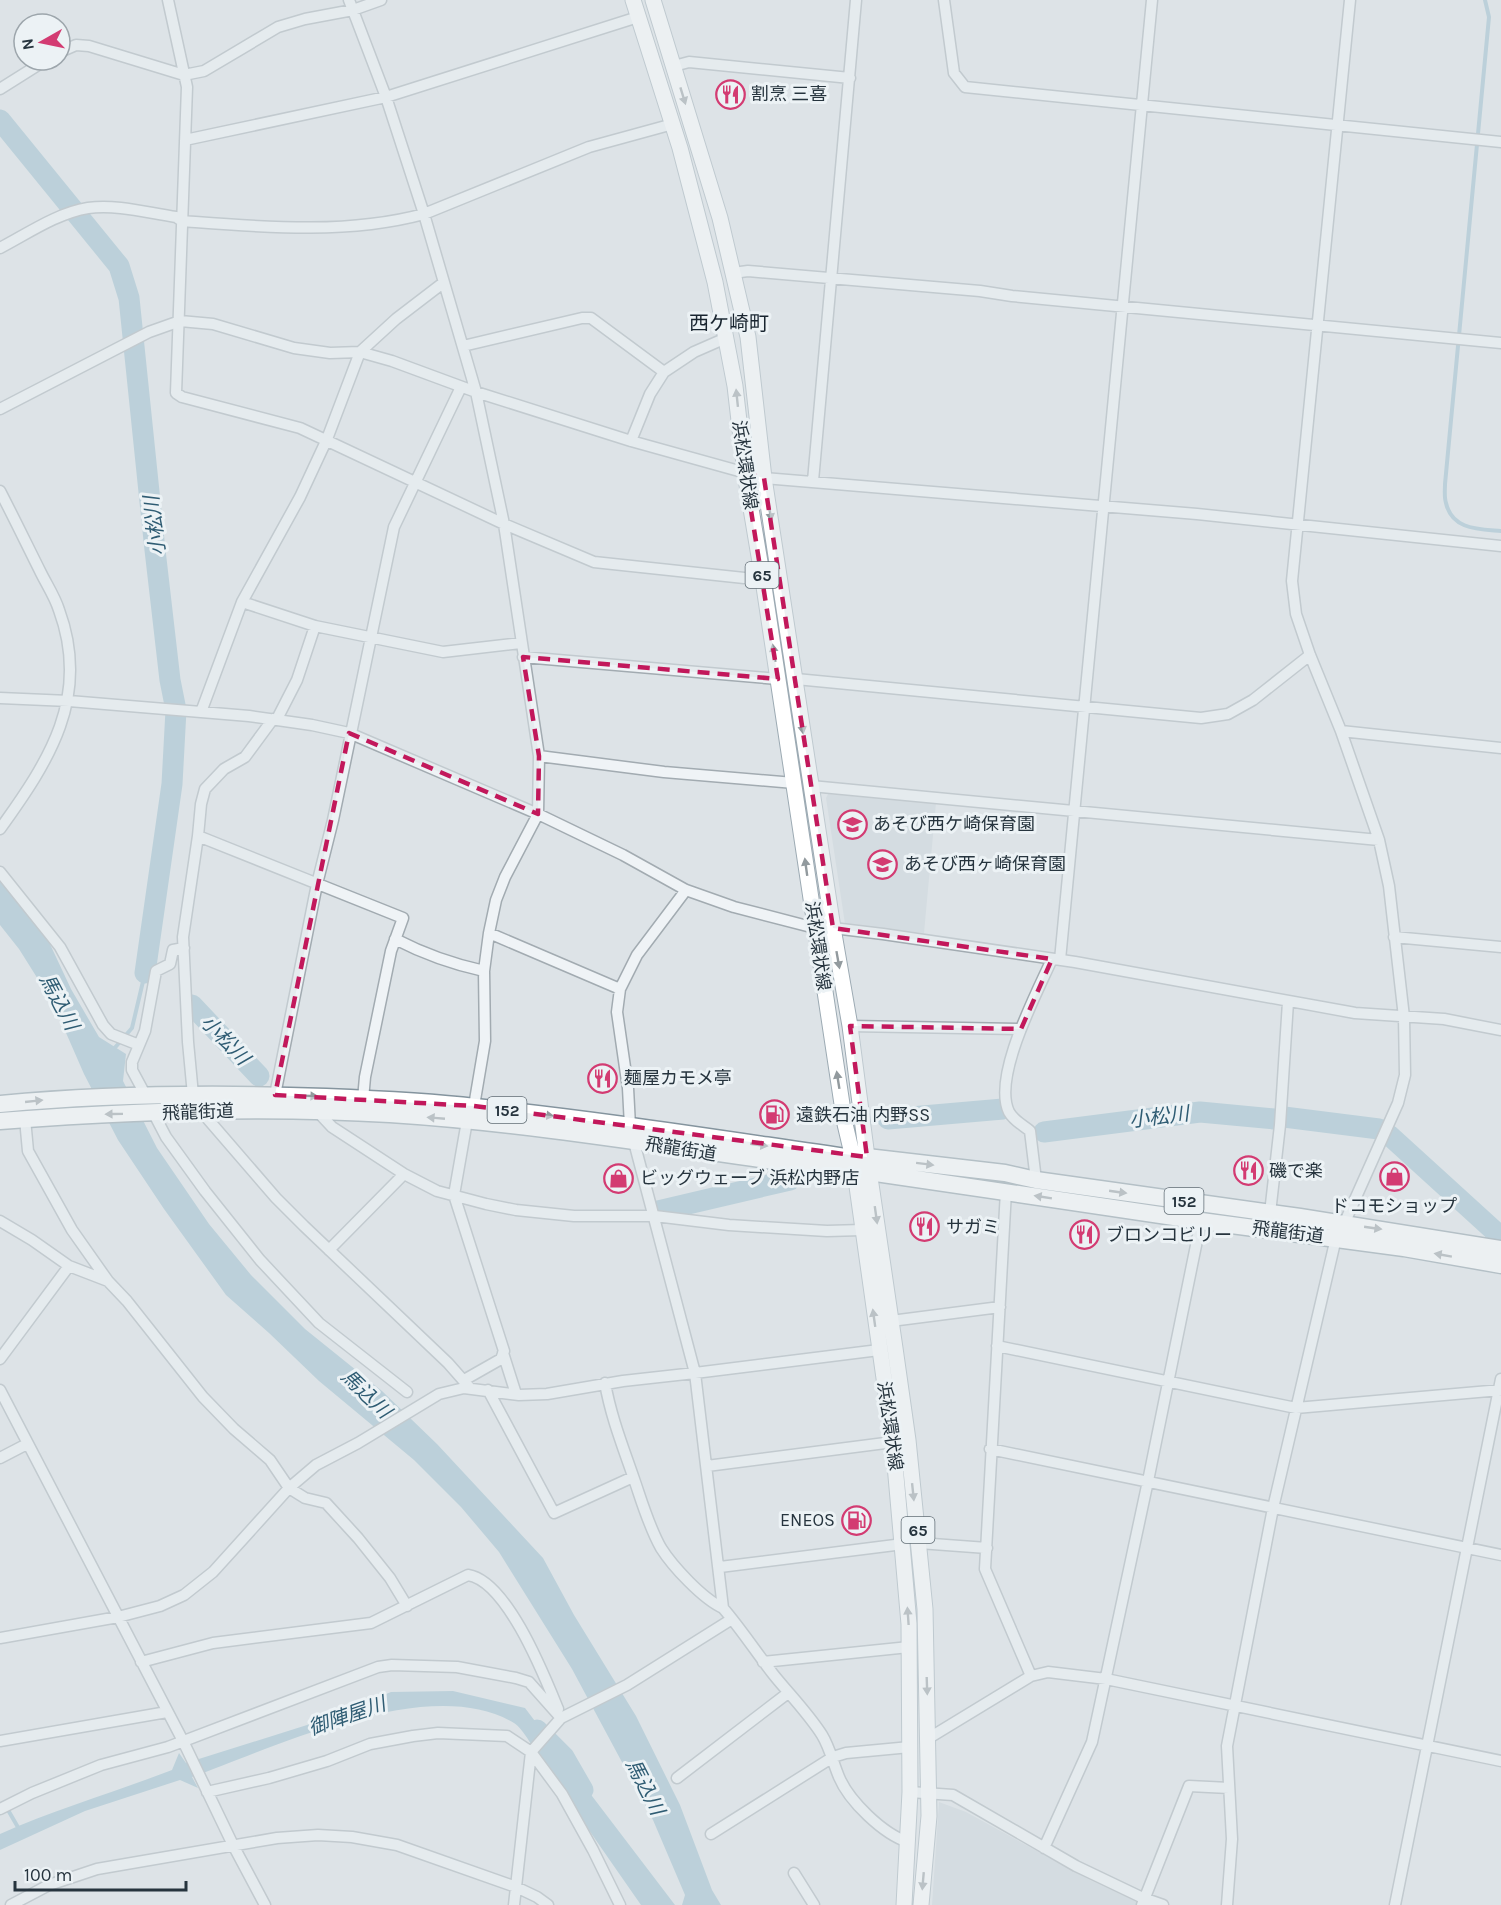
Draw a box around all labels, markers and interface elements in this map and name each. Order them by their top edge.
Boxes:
north arrow [12,12,72,72]
text: N [17,37,38,51]
restaurant icon: 割烹 三喜 [714,78,746,110]
place label: 割烹 三喜 [751,83,827,105]
one-way arrow [679,87,688,105]
district label: 西ケ崎町 [689,312,769,335]
one-way arrow [732,388,741,407]
street label: 浜松環状線 [728,419,762,511]
water label: 小松川 [140,493,170,557]
one-way arrow [765,502,774,521]
road number: 65 [746,562,778,588]
one-way arrow [770,643,779,662]
one-way arrow [798,716,807,735]
school or university icon: あそび西ケ崎保育園 [836,808,868,840]
place label: あそび西ケ崎保育園 [873,813,1035,835]
school or university icon: あそび西ヶ崎保育園 [867,848,899,880]
place label: あそび西ヶ崎保育園 [904,853,1066,875]
one-way arrow [802,857,811,876]
street label: 浜松環状線 [801,900,835,992]
one-way arrow [834,950,843,969]
water label: 馬込川 [35,970,84,1036]
water label: 小松川 [196,1010,256,1071]
restaurant icon: 麺屋カモメ亭 [587,1062,619,1094]
place label: 麺屋カモメ亭 [624,1067,732,1089]
one-way arrow [834,1071,843,1090]
one-way arrow [299,1092,318,1101]
one-way arrow [24,1096,43,1106]
road number: 152 [488,1097,526,1123]
fuel station icon: 遠鉄石油 内野SS [759,1099,791,1131]
street label: 飛龍街道 [162,1100,234,1124]
water label: 小松川 [1128,1102,1192,1132]
place label: 遠鉄石油 内野SS [796,1104,930,1126]
one-way arrow [105,1110,124,1119]
one-way arrow [536,1110,555,1120]
one-way arrow [427,1113,446,1123]
street label: 飛龍街道 [644,1133,718,1165]
one-way arrow [750,1140,769,1149]
restaurant icon: 磯で楽 [1232,1155,1264,1187]
one-way arrow [915,1159,934,1169]
place label: 磯で楽 [1269,1160,1323,1182]
shop icon: ドコモショップ [1378,1161,1410,1193]
shop icon: ビッグウェーブ 浜松内野店 [603,1162,635,1194]
place label: ビッグウェーブ 浜松内野店 [640,1167,859,1189]
one-way arrow [1108,1187,1127,1196]
road number: 152 [1164,1188,1204,1214]
one-way arrow [1033,1192,1052,1201]
place label: ドコモショップ [1331,1195,1457,1217]
one-way arrow [872,1206,881,1225]
restaurant icon: サガミ [909,1211,941,1243]
place label: サガミ [946,1216,1000,1238]
street label: 飛龍街道 [1251,1217,1325,1247]
restaurant icon: ブロンコビリー [1069,1219,1101,1251]
place label: ブロンコビリー [1106,1224,1232,1246]
one-way arrow [1363,1224,1382,1233]
one-way arrow [1434,1250,1453,1259]
one-way arrow [870,1308,879,1327]
water label: 馬込川 [336,1365,397,1425]
street label: 浜松環状線 [873,1380,907,1472]
one-way arrow [909,1482,918,1501]
fuel station icon: ENEOS [840,1504,872,1536]
place label: ENEOS [780,1509,835,1531]
road number: 65 [902,1517,934,1543]
one-way arrow [904,1606,913,1625]
one-way arrow [922,1676,932,1695]
water label: 御陣屋川 [305,1691,390,1740]
water label: 馬込川 [621,1755,670,1821]
scale bar [15,1854,186,1892]
text: 100 m [24,1864,72,1886]
one-way arrow [919,1871,928,1890]

